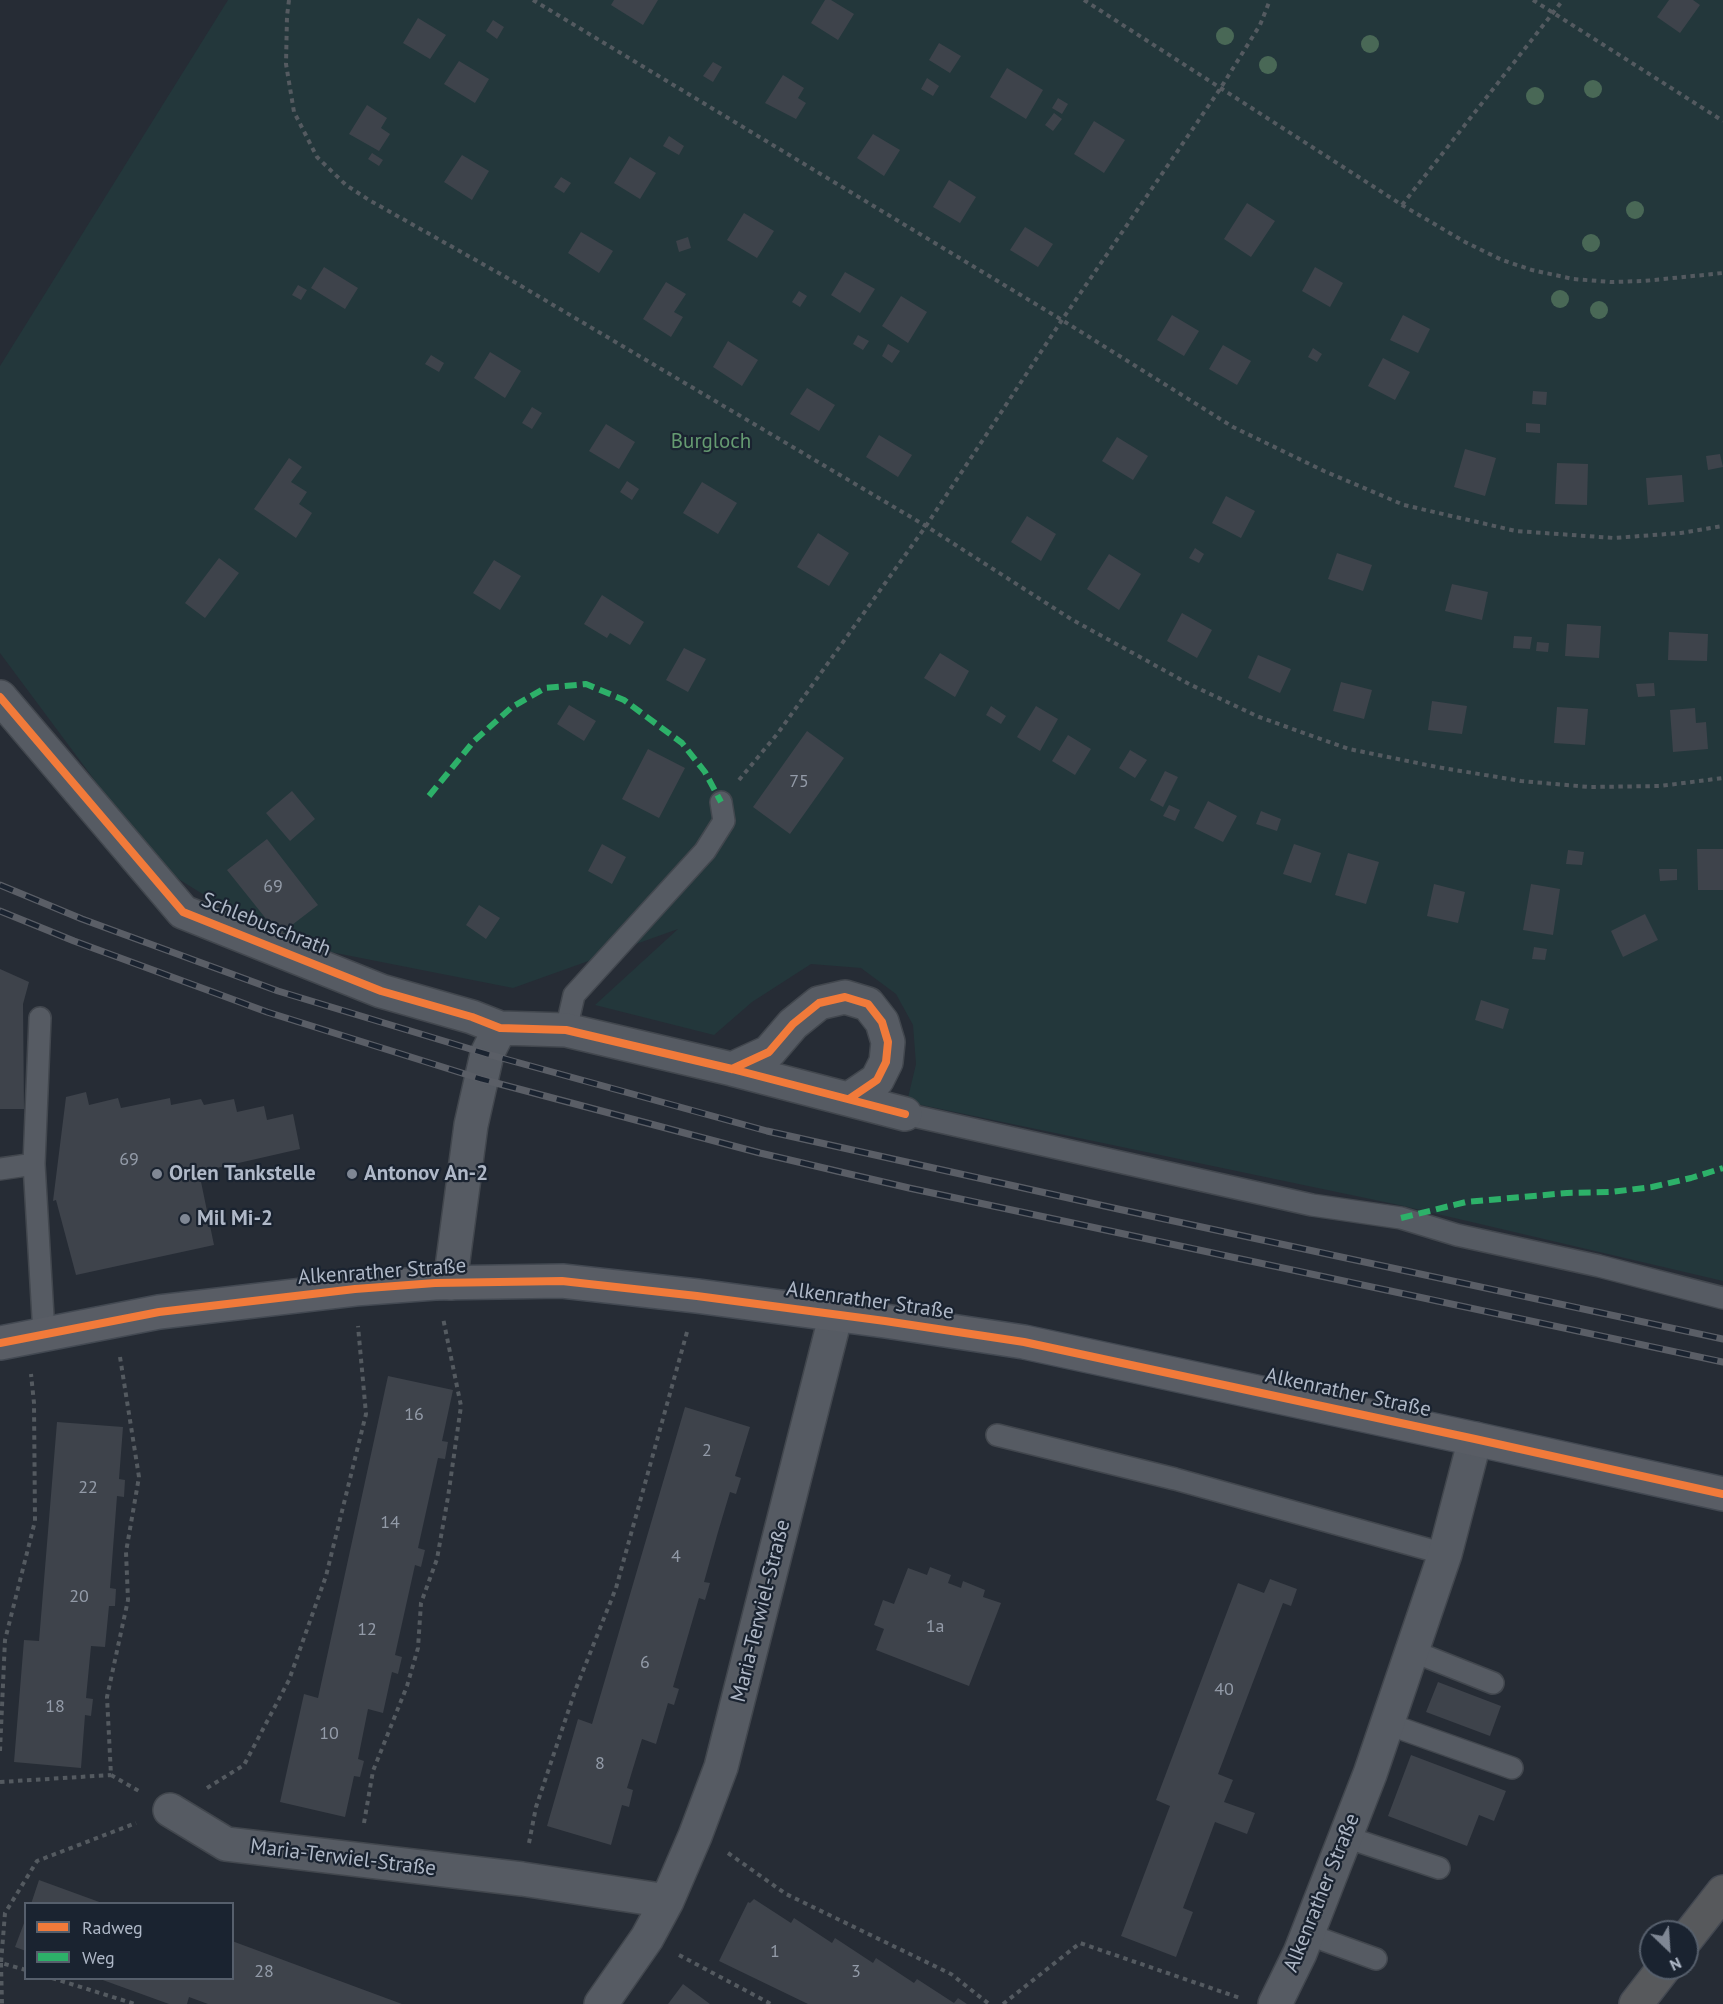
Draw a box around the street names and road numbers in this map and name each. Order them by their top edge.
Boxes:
street label: Schlebuschrath [198,888,334,962]
street label: Alkenrather Straße [297,1254,467,1290]
street label: Alkenrather Straße [785,1277,955,1325]
street label: Alkenrather Straße [1263,1363,1433,1423]
street label: Maria-Terwiel-Straße [726,1517,796,1705]
street label: Alkenrather Straße [1279,1810,1365,1976]
street label: Maria-Terwiel-Straße [249,1834,437,1882]

